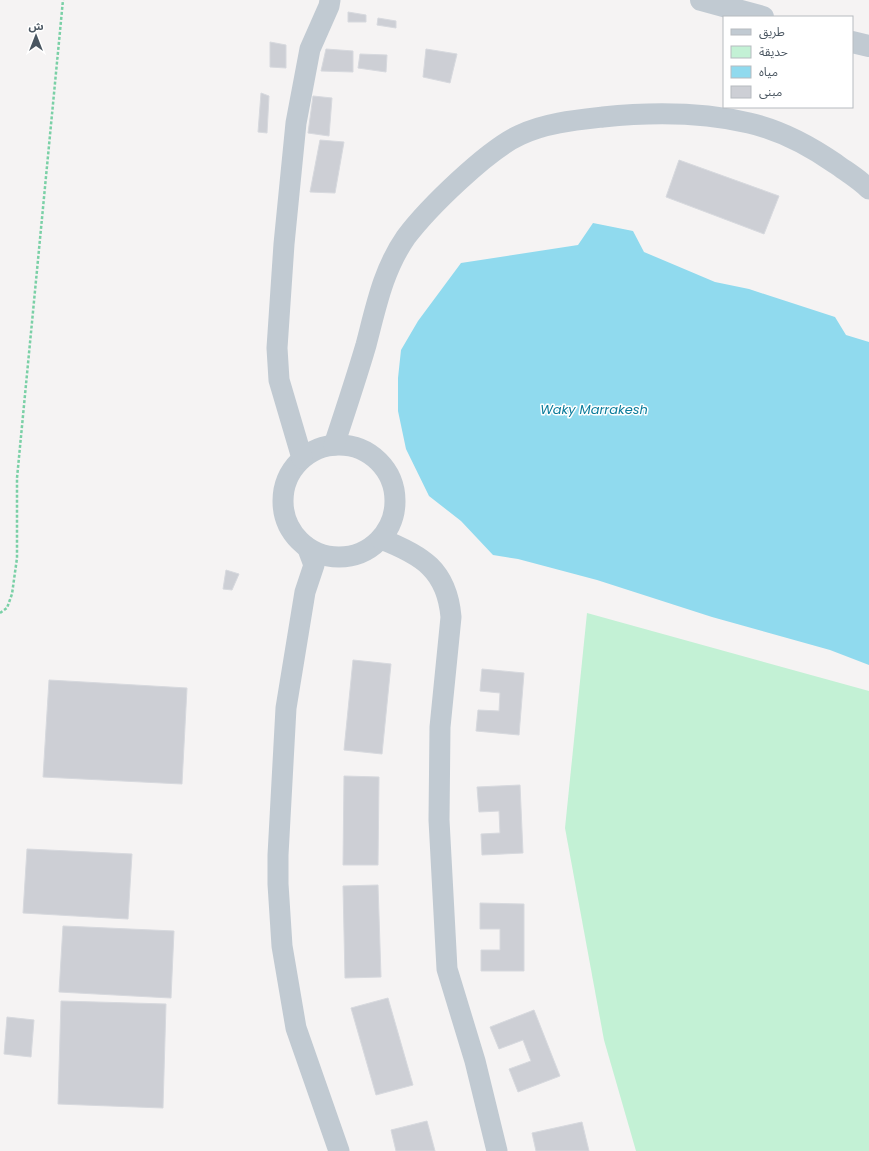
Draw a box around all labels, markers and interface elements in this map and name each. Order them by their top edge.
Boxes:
north arrow [16,16,56,56]
legend [723,16,853,108]
text: ش [28,18,44,34]
text: طريق [759,23,785,40]
text: حديقة [759,43,788,60]
text: مياه [759,63,778,80]
text: مبنى [759,83,782,100]
water label: Waky Marrakesh [540,400,648,419]

